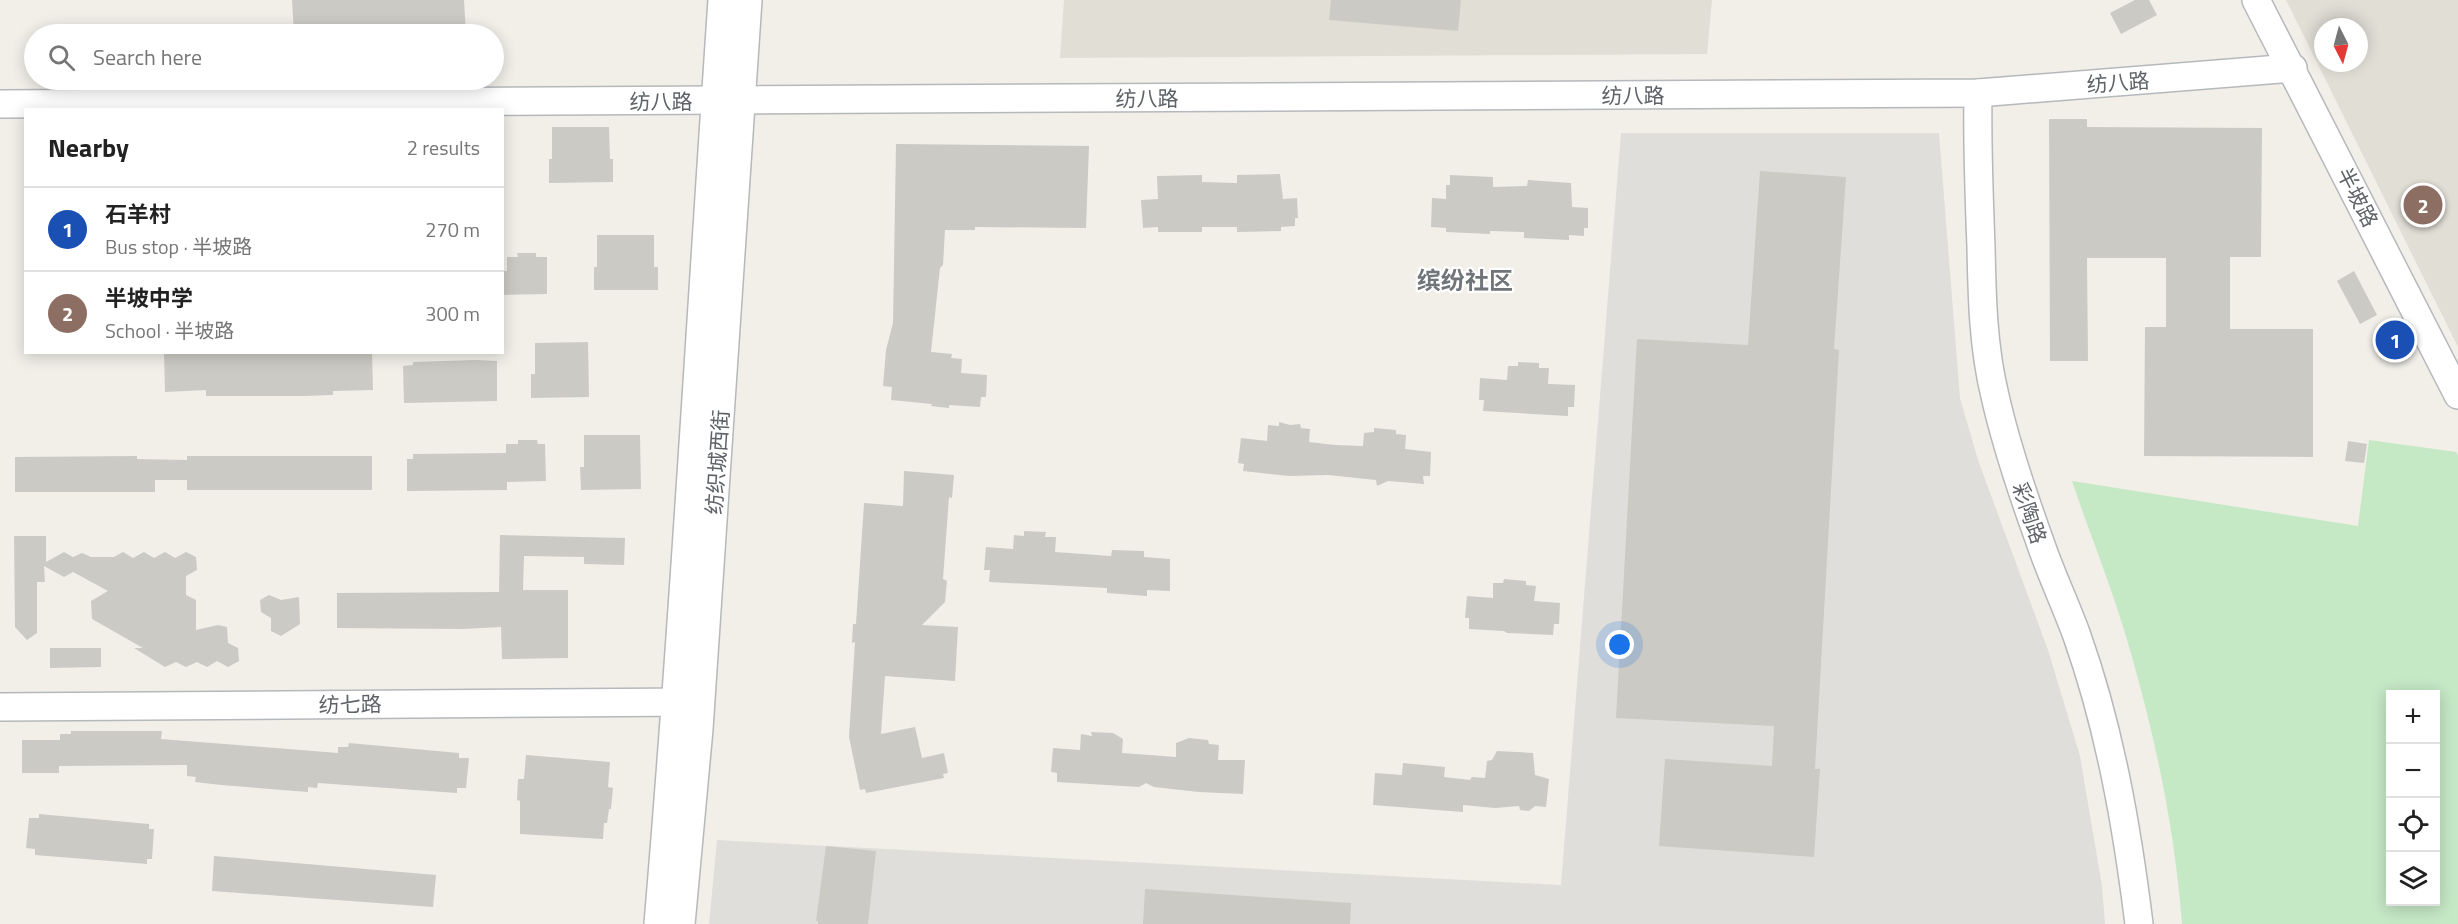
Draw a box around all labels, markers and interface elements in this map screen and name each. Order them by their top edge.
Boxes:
north arrow [2314,18,2368,72]
search box [24,24,504,90]
text: Search here [93,40,202,74]
icon: search [45,41,78,74]
street label: 纺八路 [2085,64,2151,100]
street label: 纺八路 [1602,79,1665,111]
street label: 纺八路 [1116,82,1179,114]
street label: 纺八路 [630,85,693,117]
text: Nearby [48,128,129,167]
text: 2 results [407,132,480,163]
street label: 半坡路 [2329,162,2387,232]
pin: 2 [2404,182,2442,228]
text: 石羊村 [105,197,171,231]
text: 1 [62,214,73,245]
text: 270 m [425,214,480,245]
text: Bus stop · 半坡路 [105,231,252,262]
district label: 缤纷社区 [1417,262,1513,298]
text: 半坡中学 [105,281,193,315]
text: 2 [62,298,73,329]
text: 300 m [425,298,480,329]
text: School · 半坡路 [105,315,234,346]
pin: 1 [2376,318,2414,362]
street label: 纺织城西街 [697,409,737,515]
street label: 彩陶路 [2005,478,2055,548]
your location [1605,630,1634,659]
street label: 纺七路 [318,687,382,721]
map controls [2386,690,2440,906]
button: + [2386,690,2440,744]
button: − [2386,744,2440,798]
button: locate [2386,798,2440,852]
button: layers [2386,852,2440,906]

